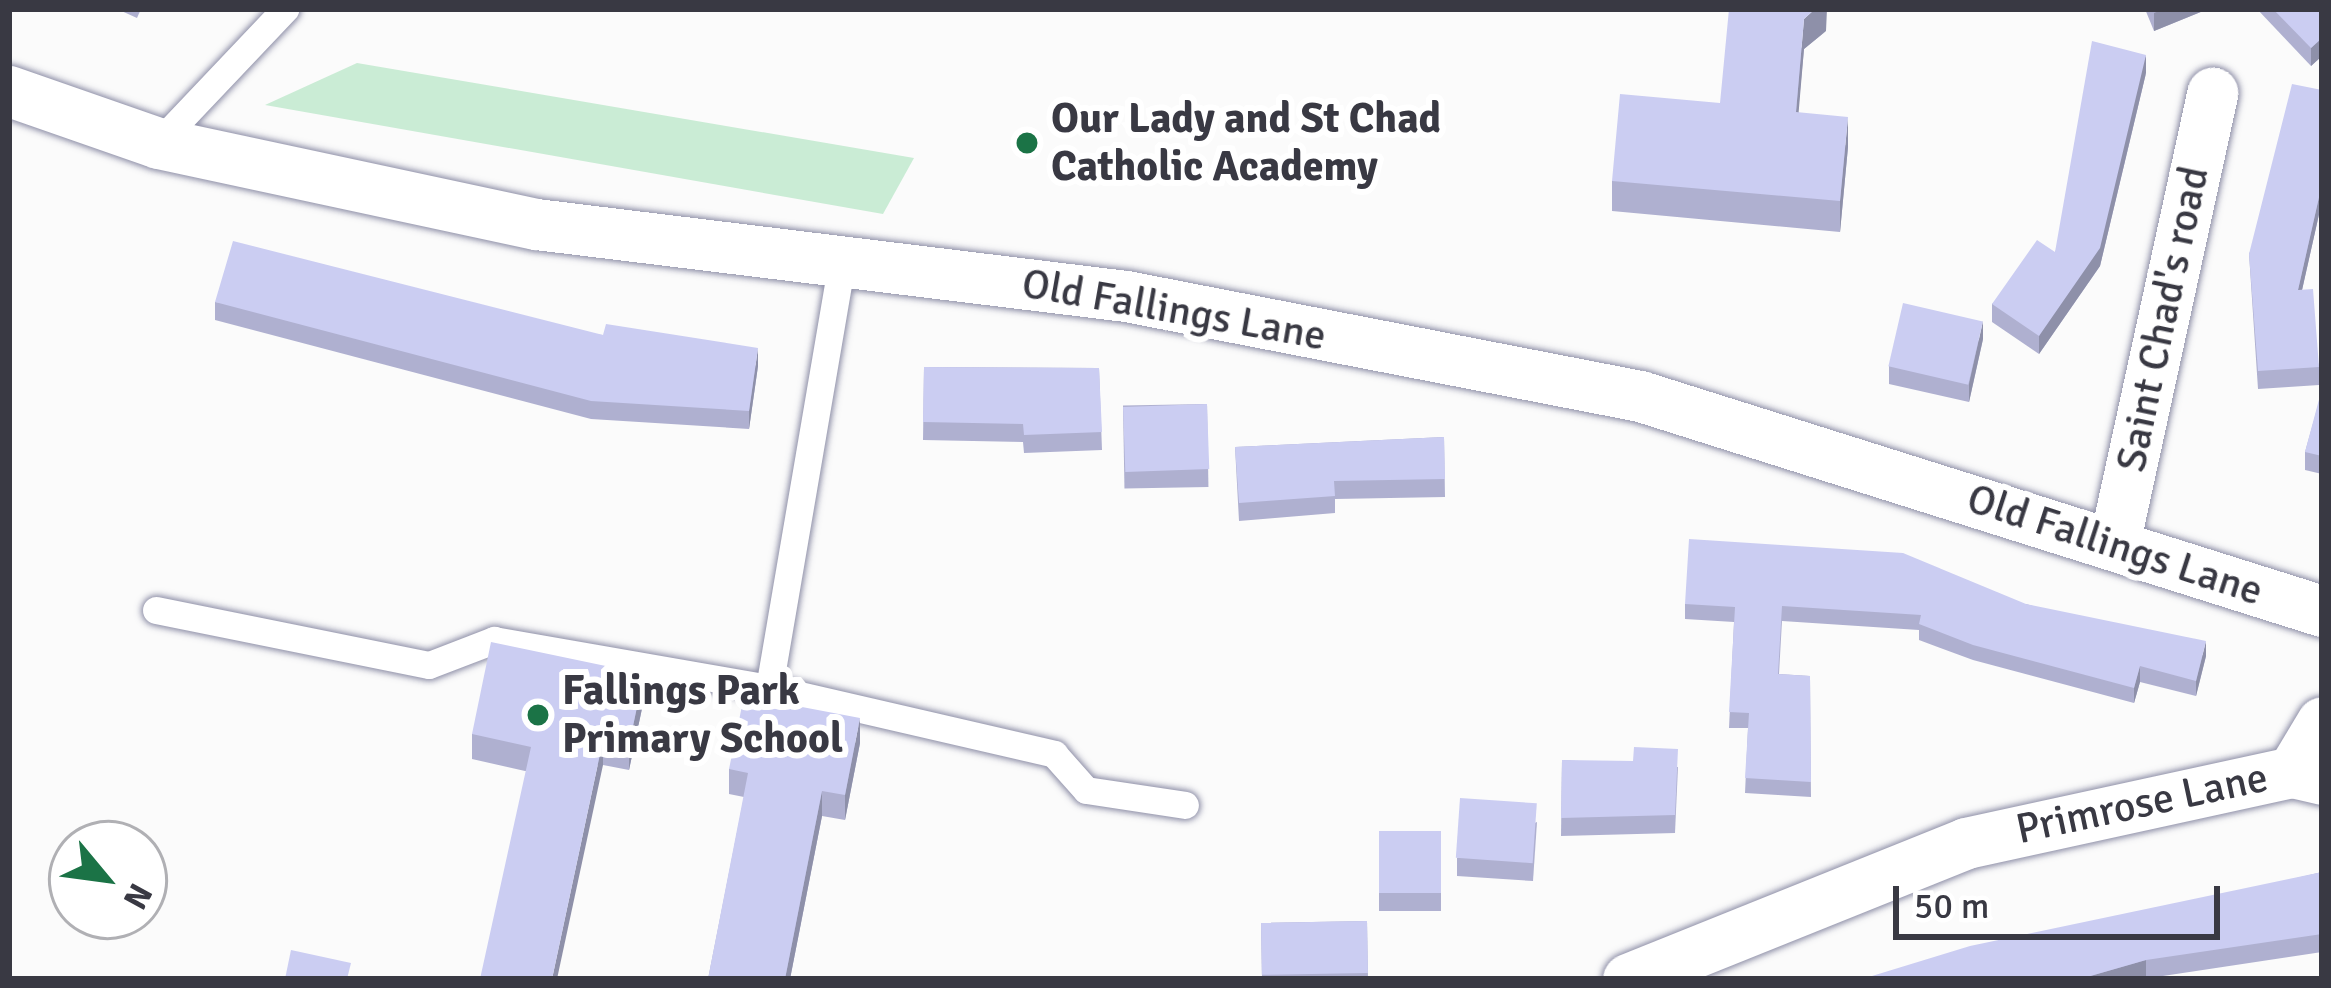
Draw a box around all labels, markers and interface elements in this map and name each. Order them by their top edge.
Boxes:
place label: Our Lady and St Chad Catholic Academy [1051,94,1441,192]
marker: Our Lady and St Chad Catholic Academy [1014,130,1040,156]
street label: Saint Chad's road [2106,162,2220,476]
street label: Old Fallings Lane [1018,258,1330,362]
street label: Old Fallings Lane [1961,473,2269,617]
place label: Fallings Park Primary School [562,666,843,764]
marker: Fallings Park Primary School [525,702,551,728]
street label: Primrose Lane [2012,753,2272,855]
north arrow [48,820,168,940]
scale bar [1899,862,2226,936]
text: N [114,876,161,916]
text: 50 m [1914,884,1990,929]

